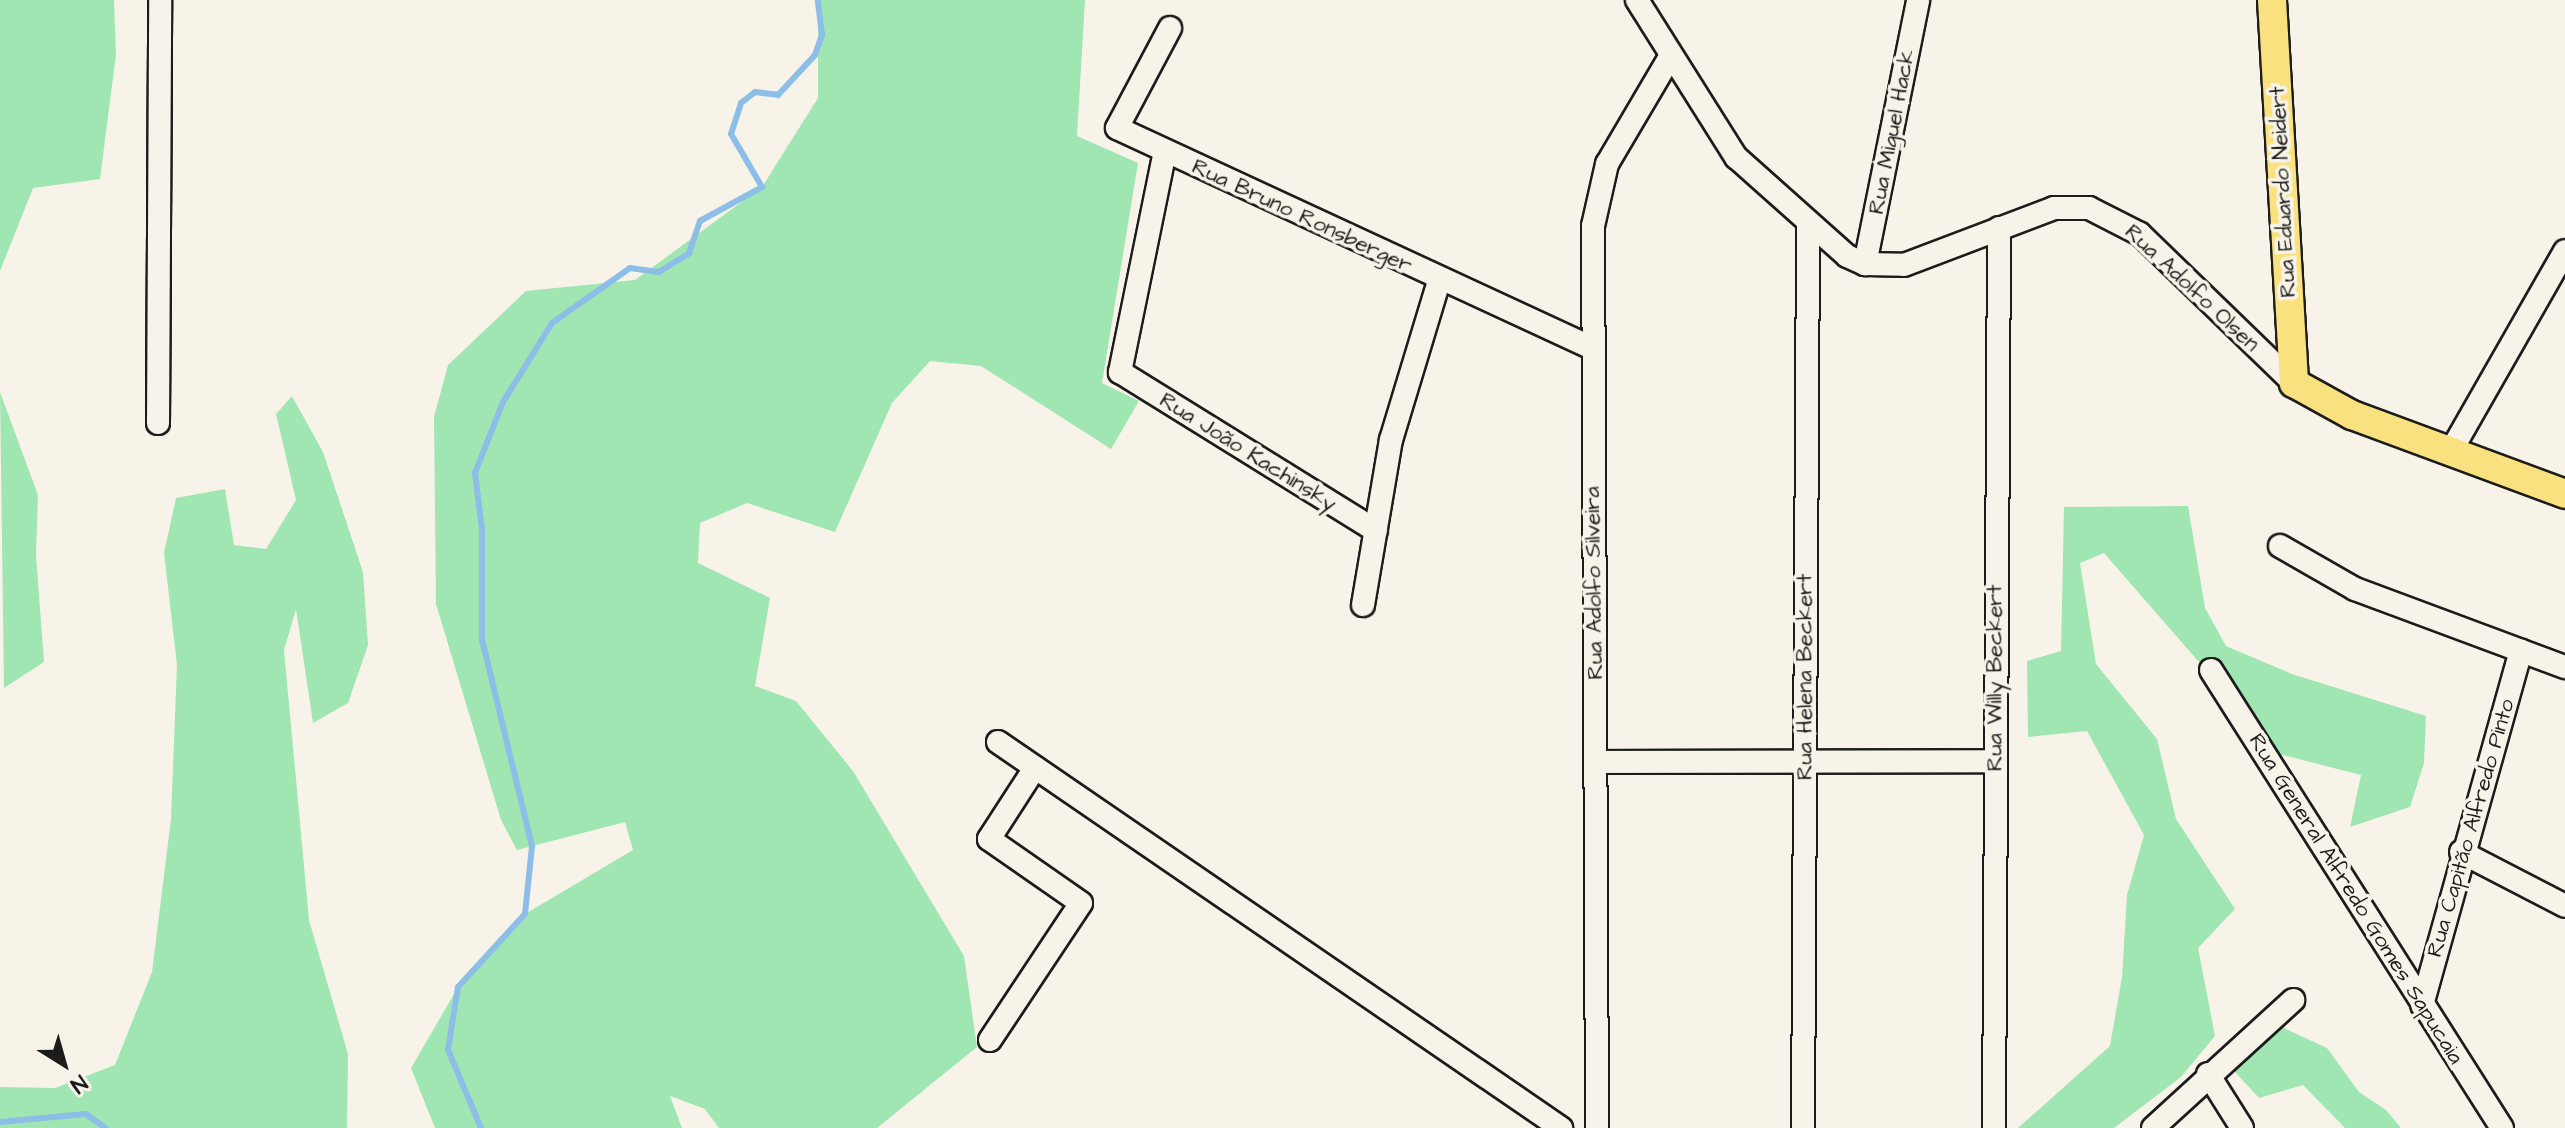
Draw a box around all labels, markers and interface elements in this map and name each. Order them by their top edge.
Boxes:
street label: Rua Miguel Hack [1863,48,1921,216]
street label: Rua Eduardo Neidert [2264,86,2302,298]
street label: Rua Bruno Ronsberger [1188,153,1416,279]
street label: Rua Adolfo Olsen [2119,219,2265,357]
street label: Rua João Kachinsky [1155,387,1341,517]
street label: Rua Adolfo Silveira [1579,486,1609,680]
street label: Rua Helena Beckert [1792,574,1818,780]
street label: Rua Willy Beckert [1982,585,2008,771]
street label: Rua Capitão Alfredo Pinto [2421,696,2521,960]
street label: Rua General Alfredo Gomes Sapucaia [2243,729,2469,1069]
north arrow [24,1024,104,1104]
text: N [64,1067,94,1100]

